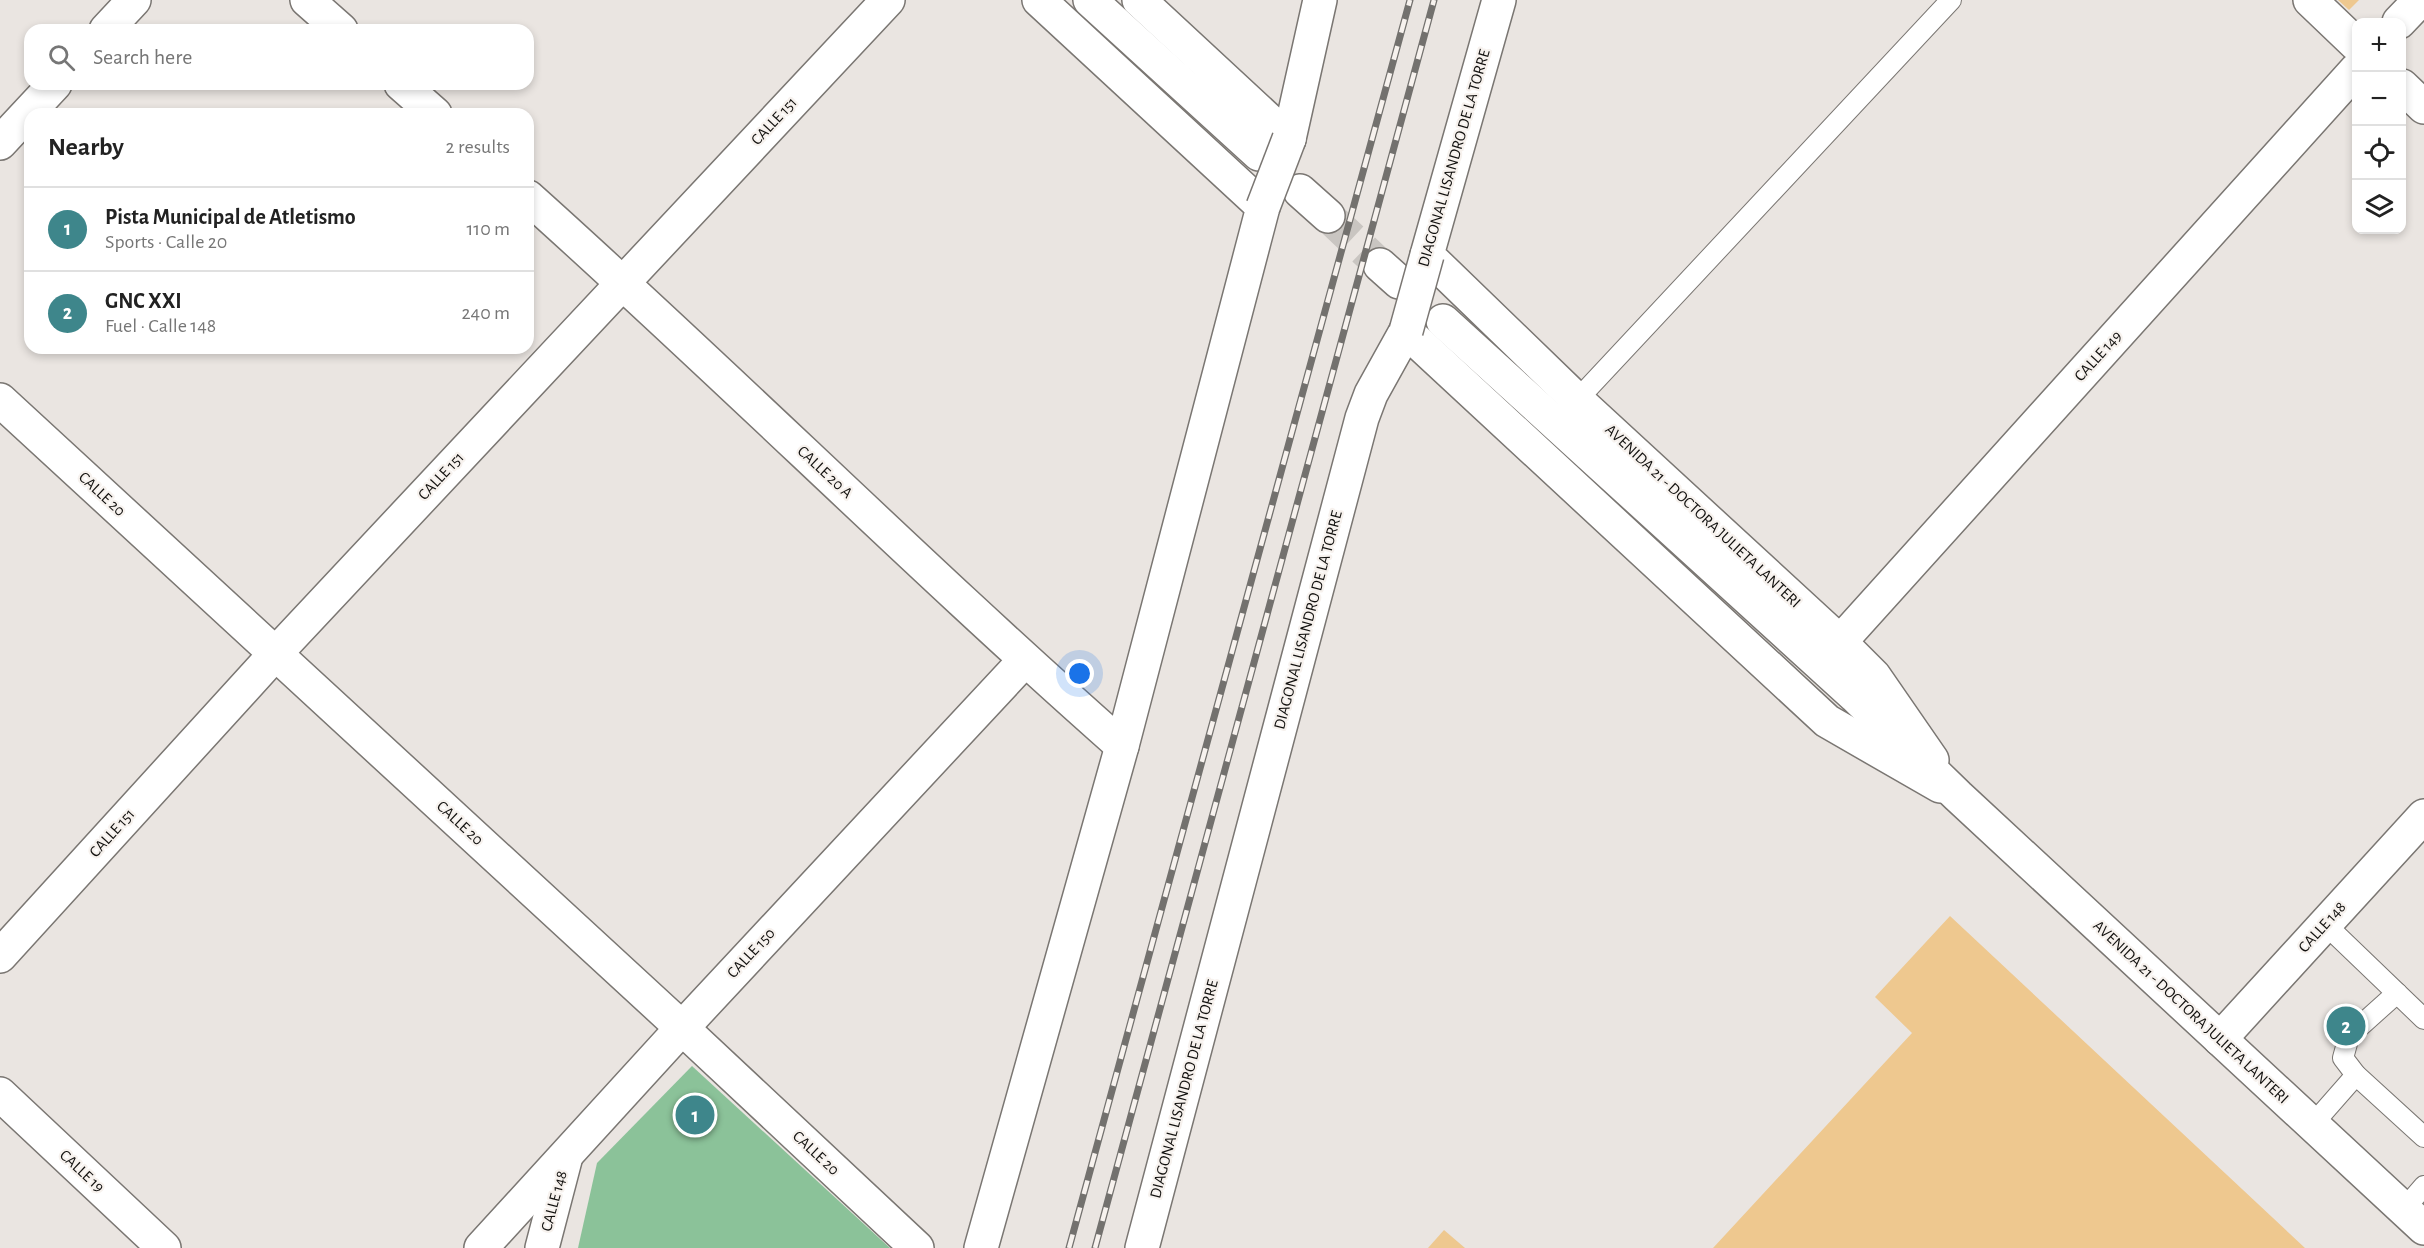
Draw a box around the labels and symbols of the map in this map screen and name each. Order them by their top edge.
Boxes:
street label: DIAGONAL LISANDRO DE LA TORRE [1415,47,1493,269]
street label: CALLE 151 [748,94,800,148]
street label: CALLE 149 [2071,328,2125,384]
street label: AVENIDA 21 - DOCTORA JULIETA LANTERI [1602,421,1804,611]
street label: CALLE 20 A [794,443,856,501]
street label: CALLE 151 [415,449,467,503]
street label: CALLE 20 [76,469,128,519]
street label: DIAGONAL LISANDRO DE LA TORRE [1271,509,1345,731]
your location [1065,659,1094,688]
street label: CALLE 20 [434,798,486,848]
street label: CALLE 151 [86,806,138,860]
street label: CALLE 148 [2295,899,2349,955]
street label: AVENIDA 21 - DOCTORA JULIETA LANTERI [2090,917,2292,1107]
street label: CALLE 150 [724,925,778,981]
street label: DIAGONAL LISANDRO DE LA TORRE [1147,978,1221,1200]
pin: 2 [2326,1004,2366,1048]
pin: 1 [676,1092,714,1138]
street label: CALLE 20 [790,1128,842,1178]
street label: CALLE 19 [57,1147,107,1195]
street label: CALLE 148 [538,1169,570,1233]

